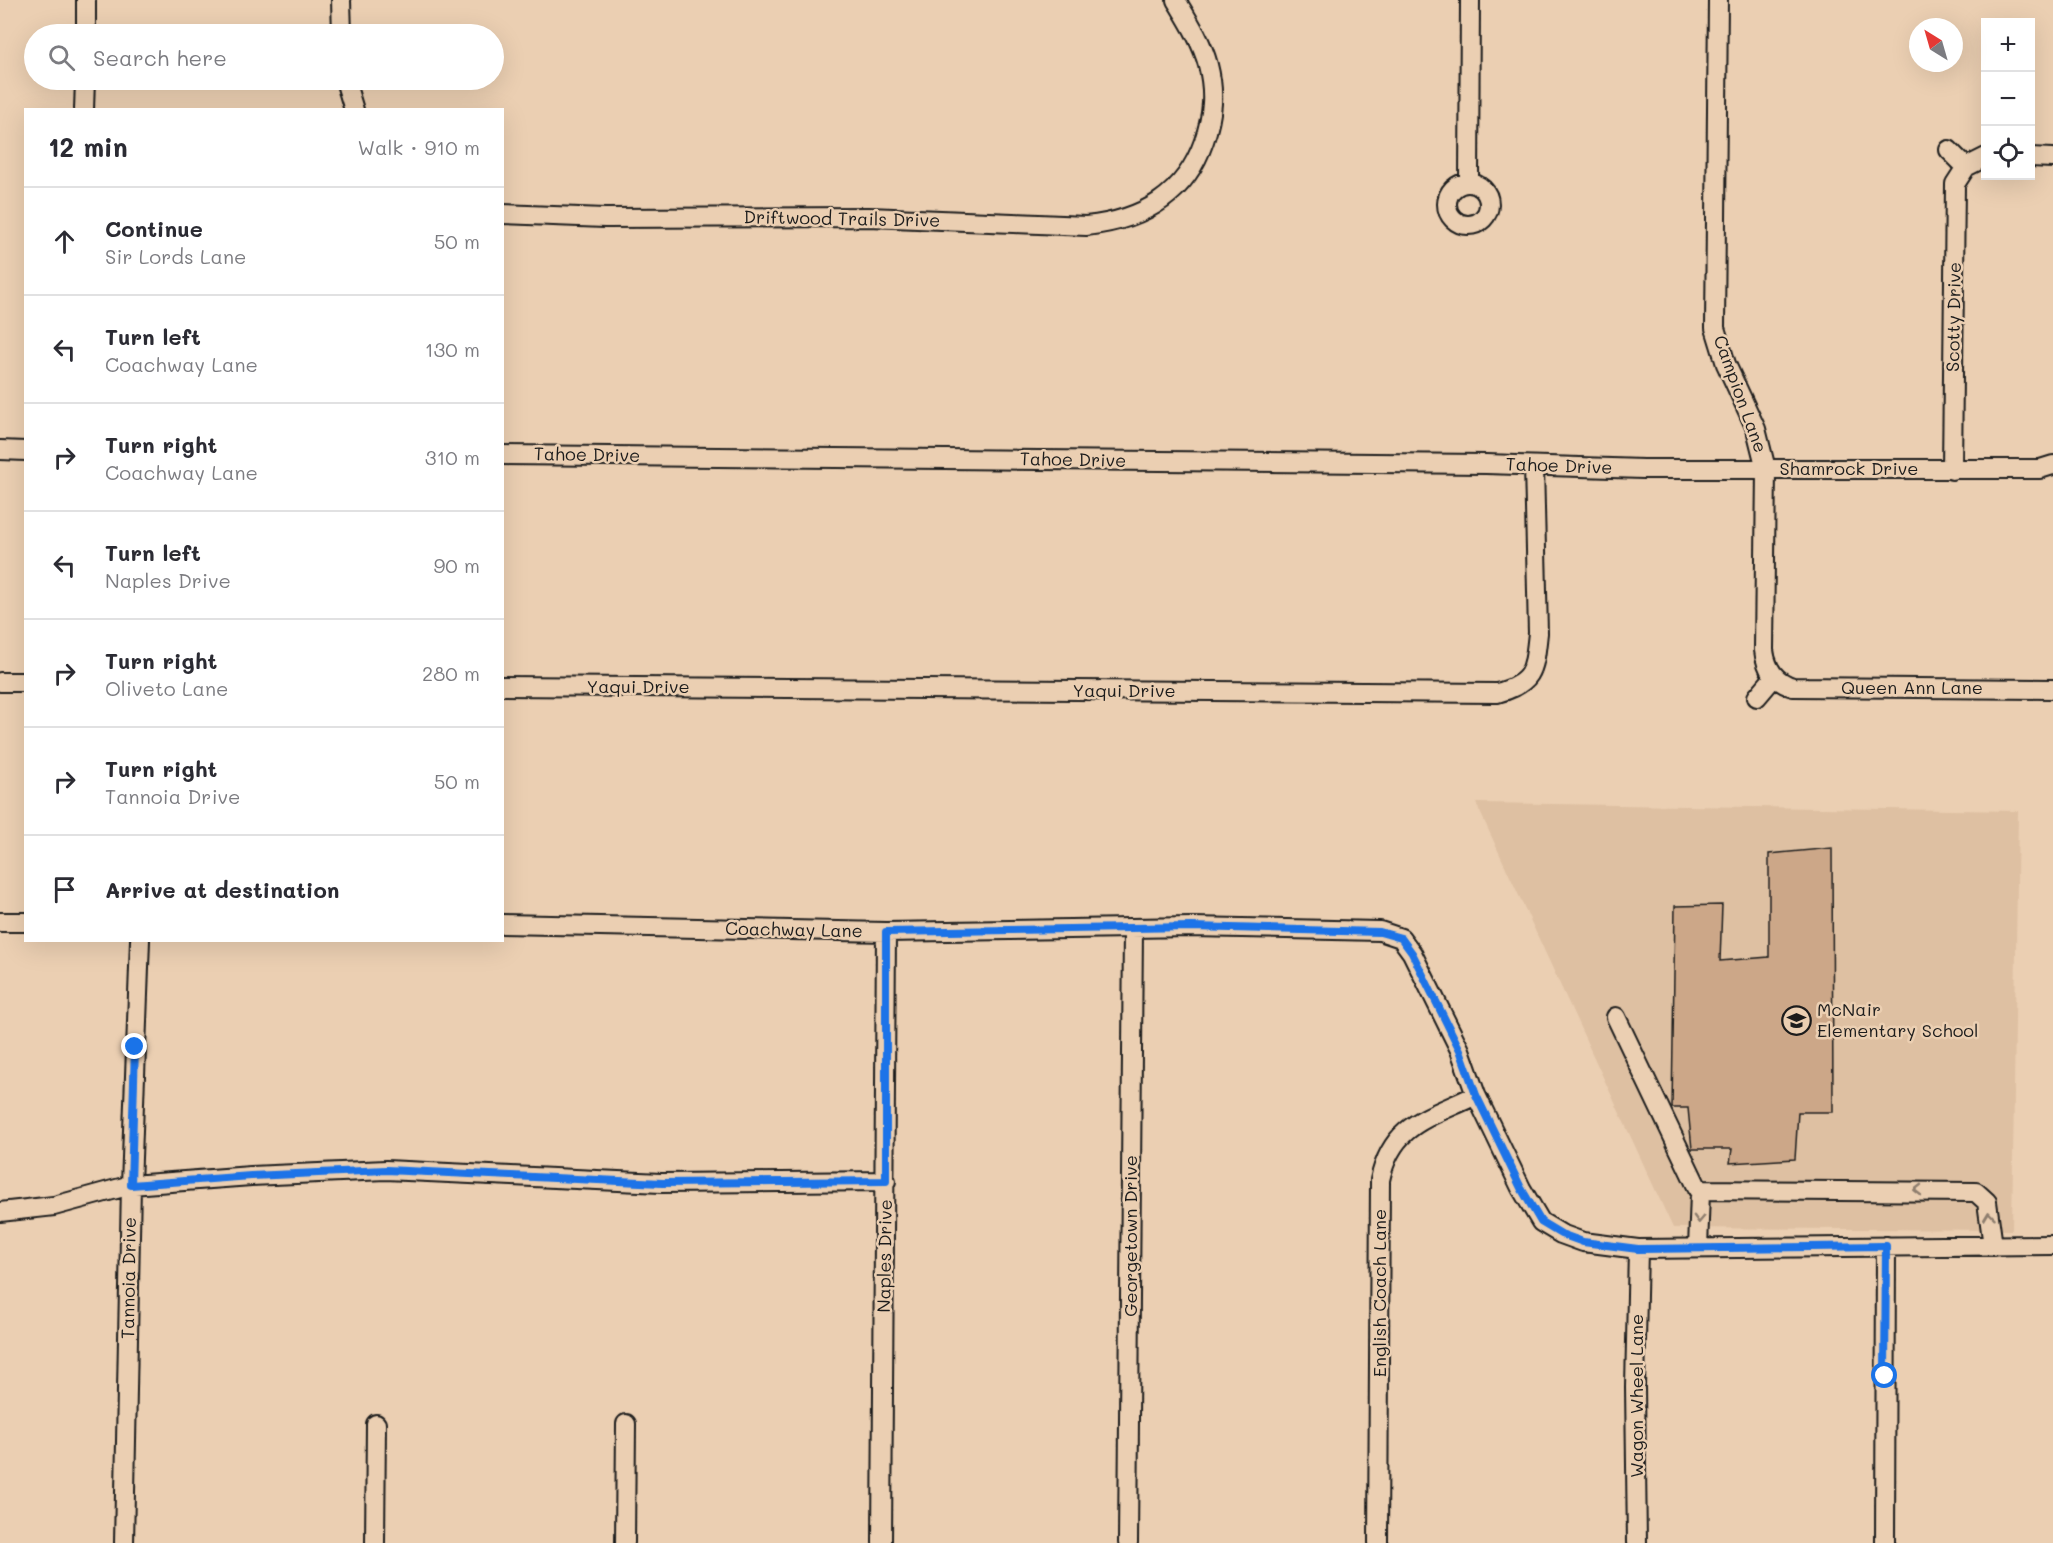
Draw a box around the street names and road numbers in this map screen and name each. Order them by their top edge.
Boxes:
street label: Driftwood Trails Drive [743,204,941,232]
street label: Scotty Drive [1940,262,1966,372]
street label: Campion Lane [1709,332,1773,456]
street label: Tahoe Drive [534,441,640,467]
street label: Tahoe Drive [1020,446,1126,472]
street label: Tahoe Drive [1505,451,1613,479]
street label: Shamrock Drive [1779,456,1919,480]
street label: Yaqui Drive [586,674,690,698]
street label: Queen Ann Lane [1841,675,1983,699]
street label: Yaqui Drive [1072,678,1176,702]
street label: Coachway Lane [725,916,863,942]
street label: Georgetown Drive [1118,1155,1142,1317]
street label: Naples Drive [871,1199,897,1313]
street label: English Coach Lane [1367,1209,1391,1377]
street label: Tannoia Drive [115,1217,141,1339]
street label: Wagon Wheel Lane [1624,1314,1648,1478]

